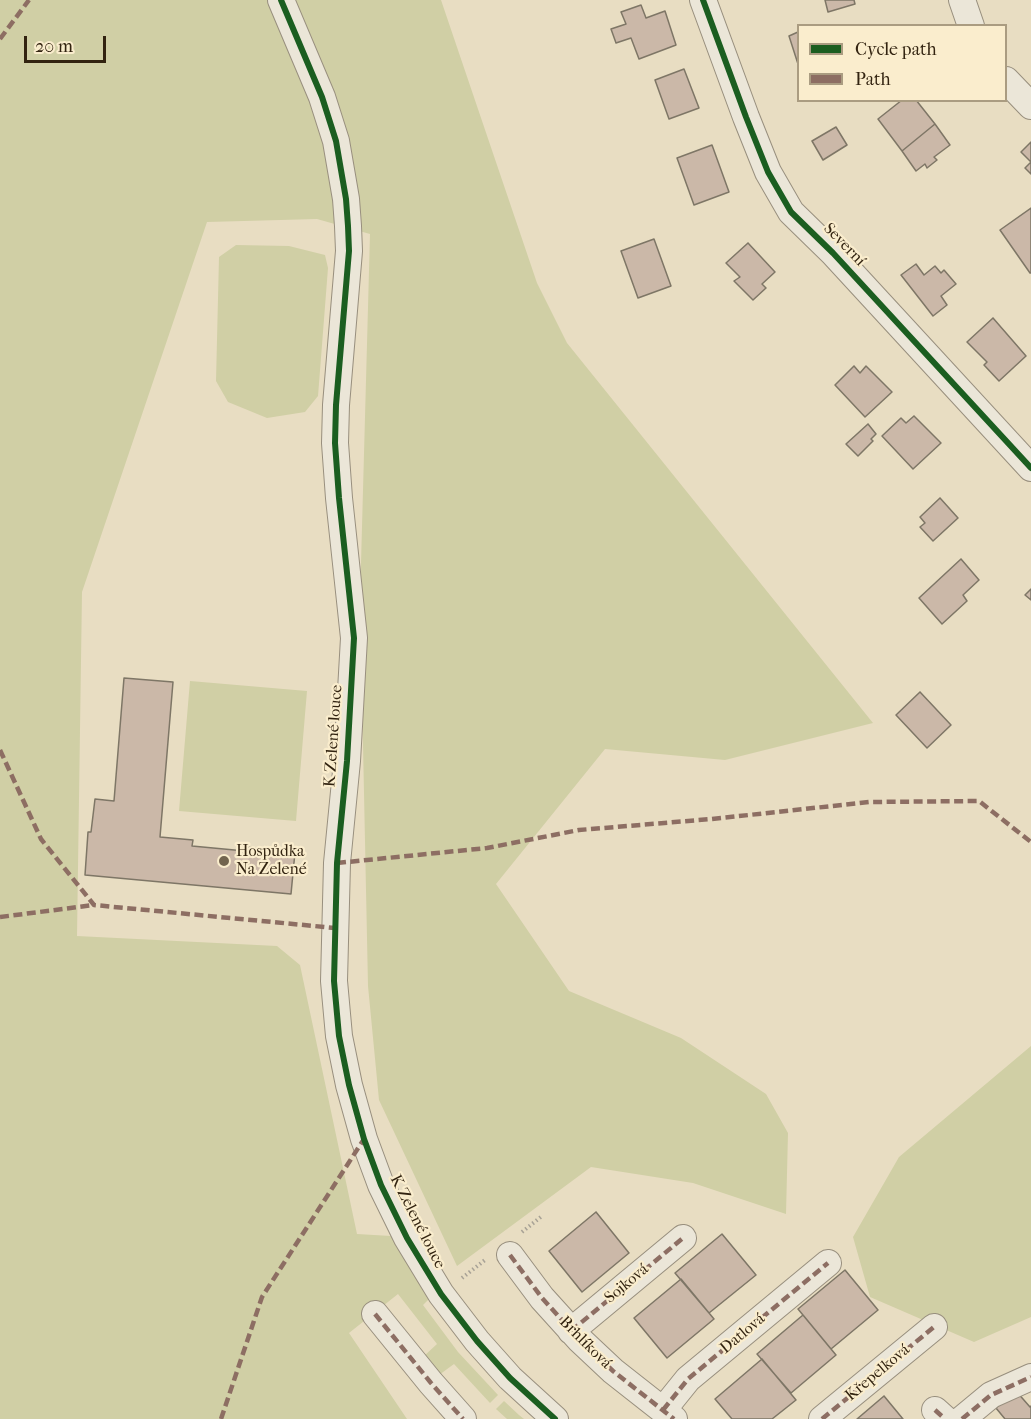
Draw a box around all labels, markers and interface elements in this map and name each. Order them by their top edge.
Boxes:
scale bar [27,24,110,62]
legend [797,24,1007,102]
text: 20 m [35,36,73,57]
text: Cycle path [855,39,936,60]
text: Path [855,69,891,90]
street label: Severní [819,219,869,271]
street label: K Zelené louce [321,684,347,788]
place label: Hospůdka Na Zelené [236,842,307,880]
marker: Hospůdka Na Zelené [217,854,231,868]
street label: K Zelené louce [385,1172,449,1272]
street label: Sojková [601,1260,653,1308]
street label: Datlová [717,1310,769,1358]
street label: Brhlíková [555,1313,615,1373]
street label: Křepelková [842,1340,914,1406]

